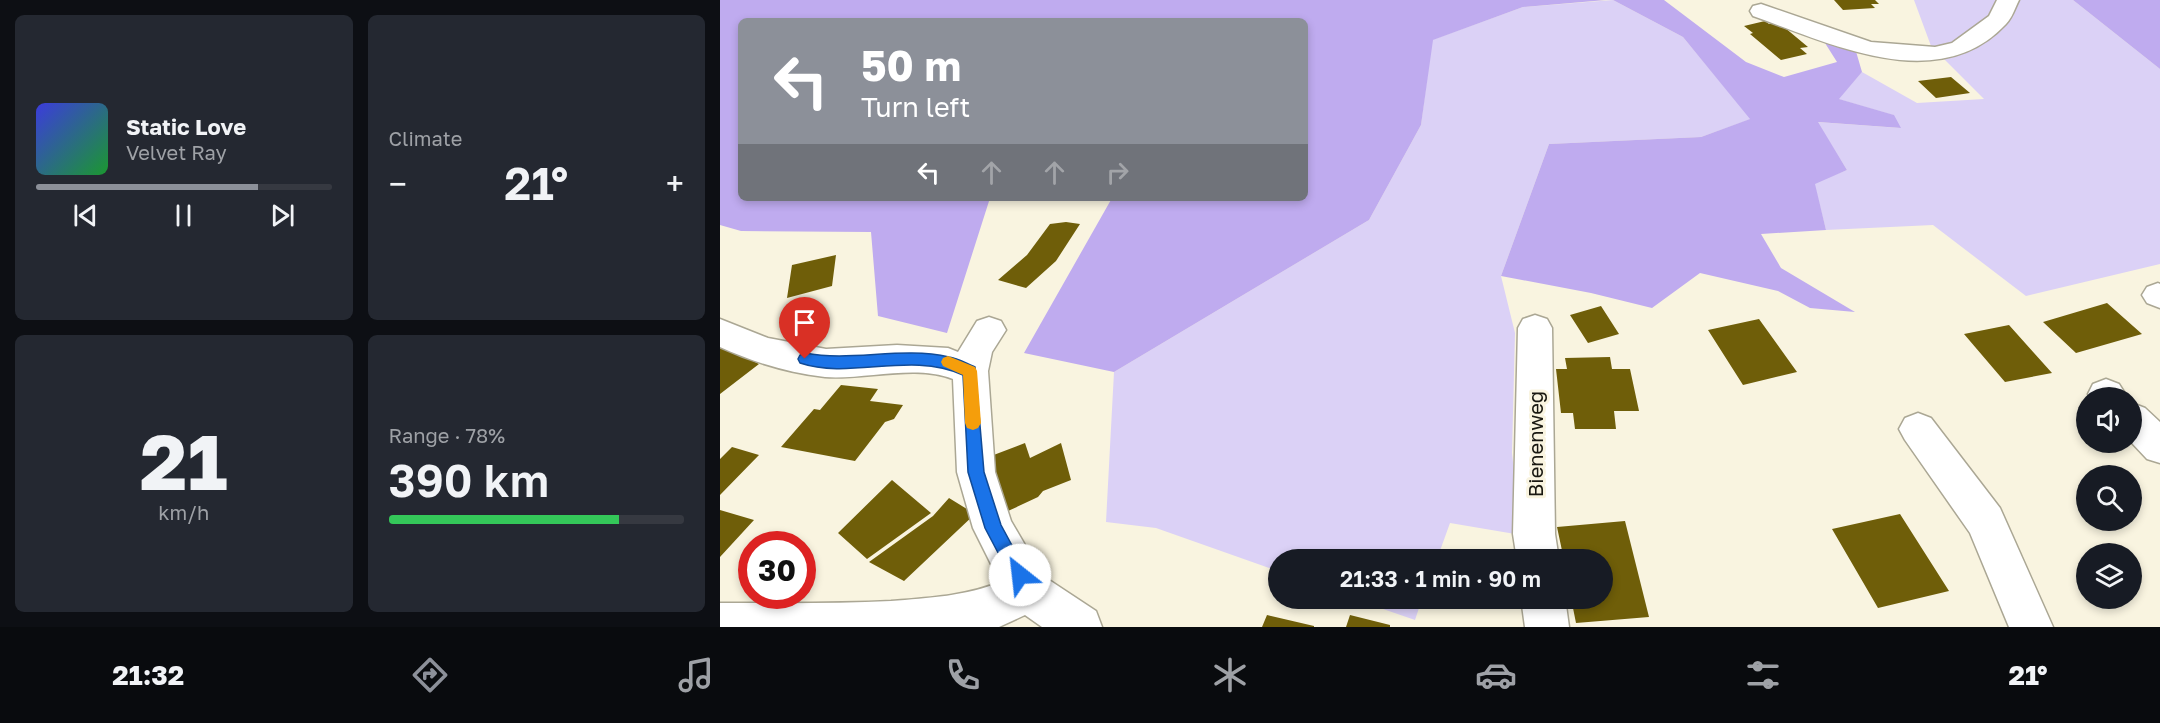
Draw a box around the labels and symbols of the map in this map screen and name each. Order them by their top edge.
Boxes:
pin [779,297,830,359]
street label: Bienenweg [1523,391,1547,497]
speed limit sign: 30 [738,531,816,609]
position arrow [988,543,1052,607]

